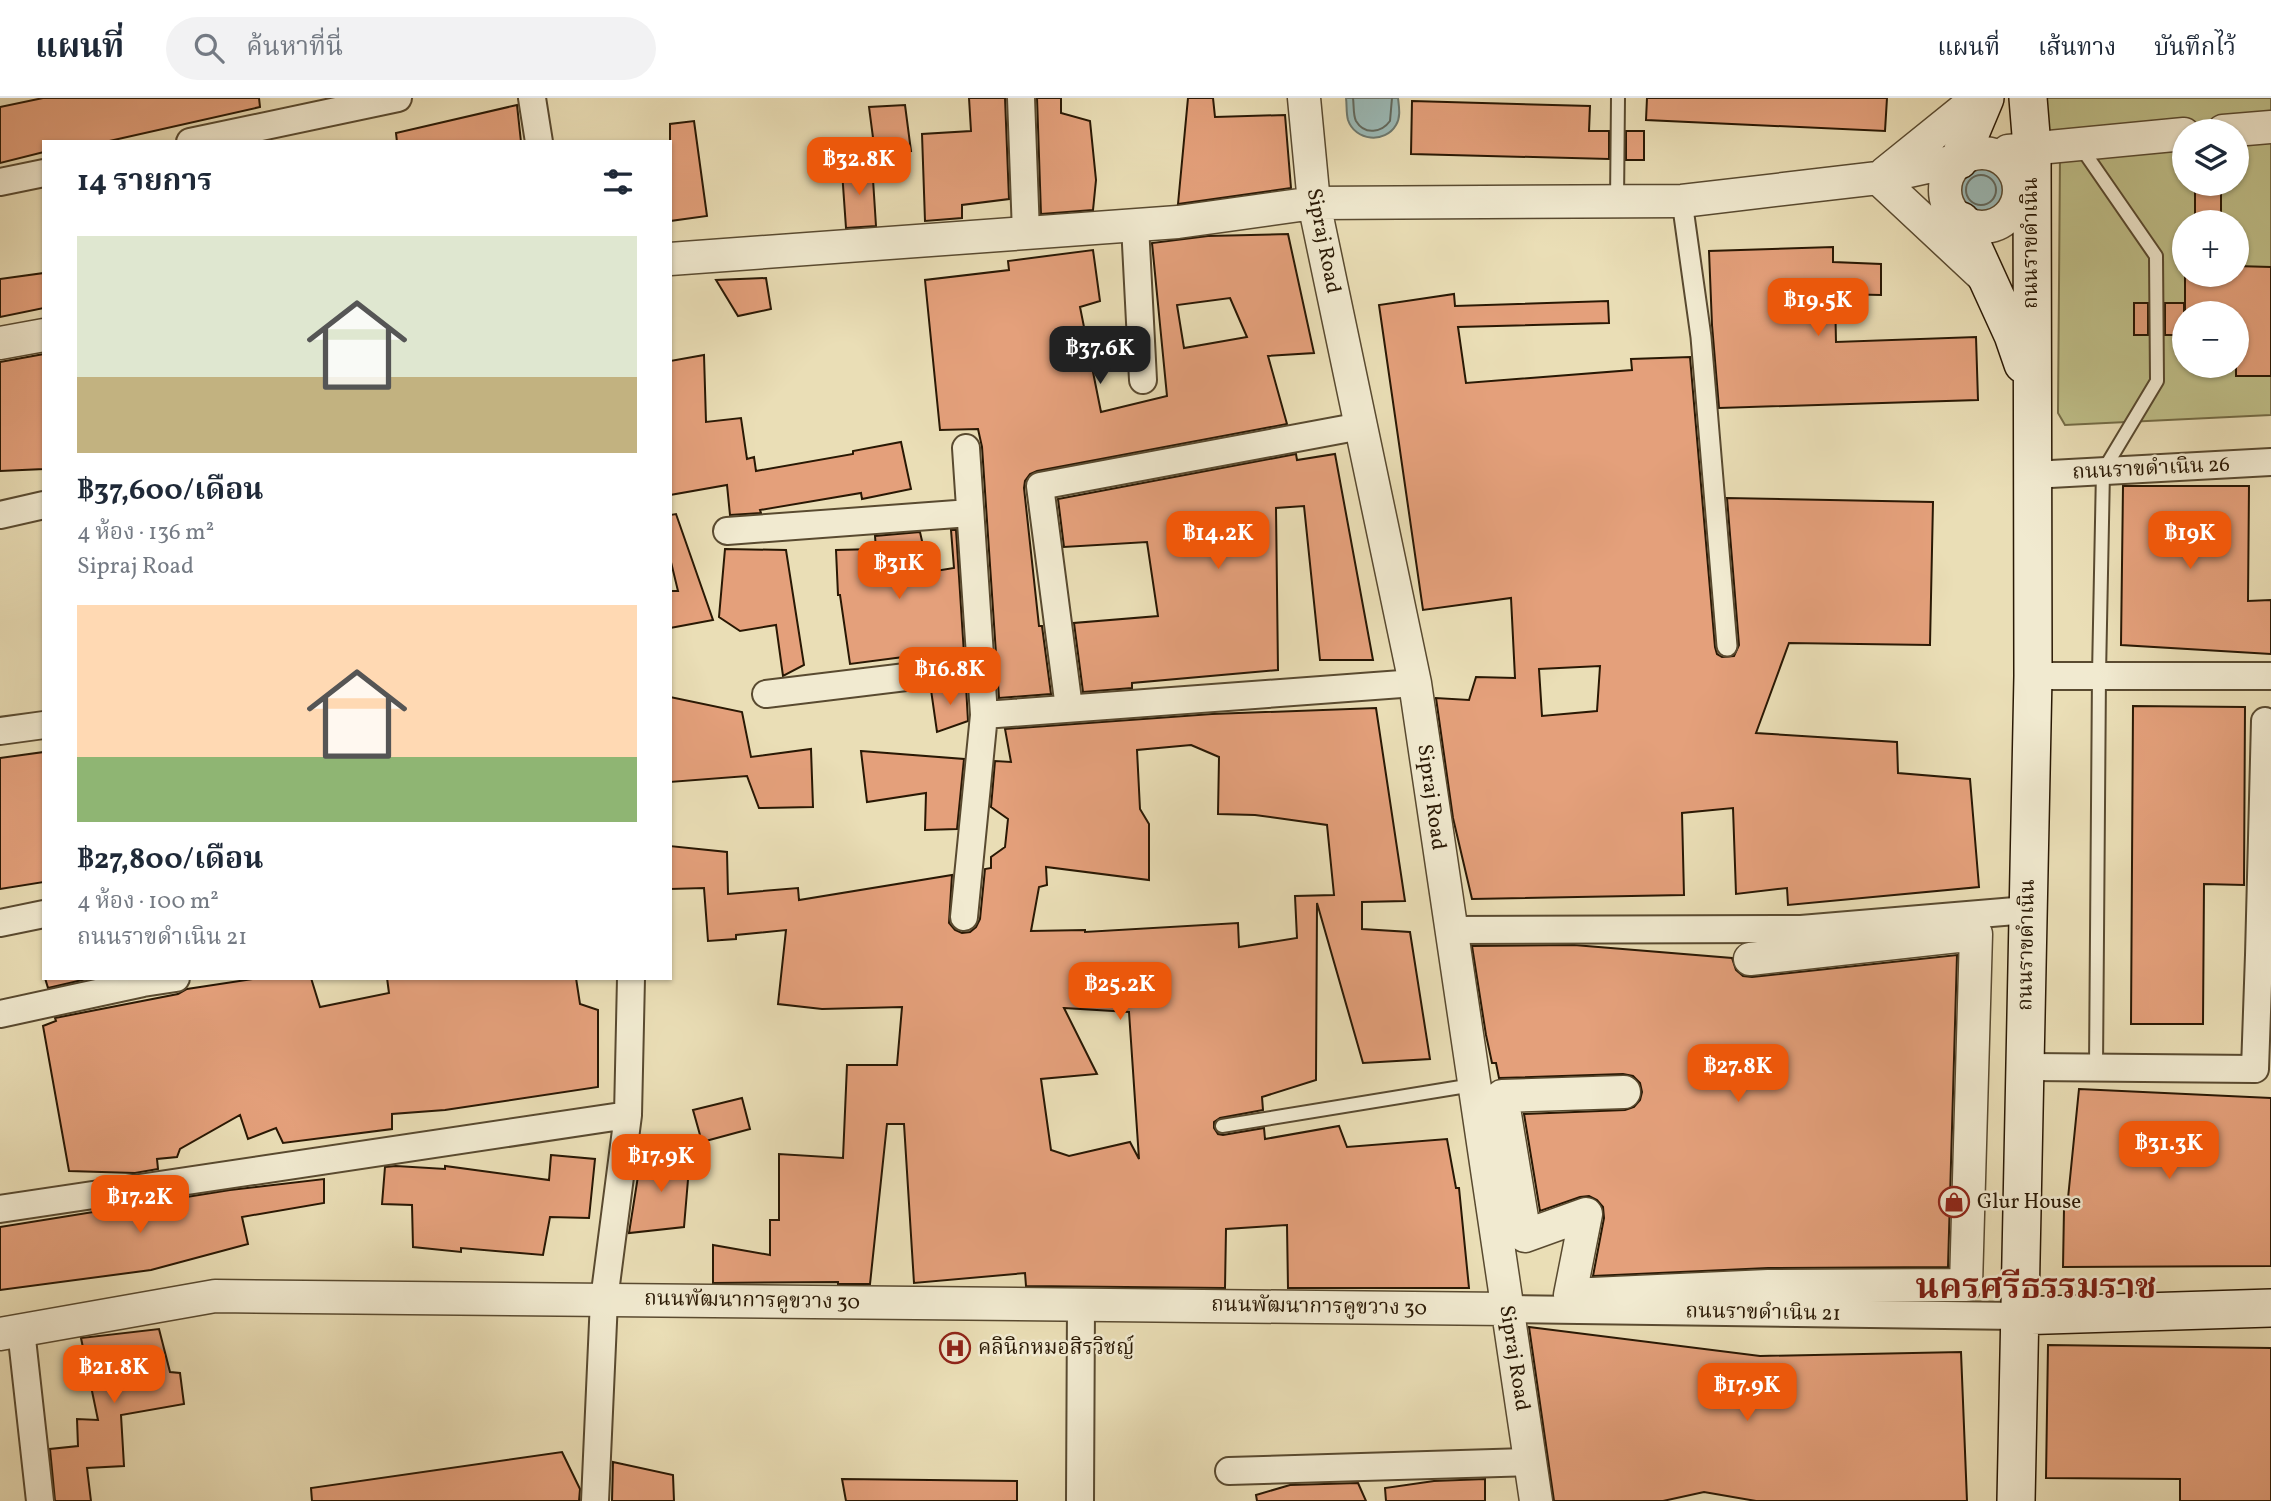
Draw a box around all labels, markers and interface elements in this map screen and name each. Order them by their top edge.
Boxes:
search box [166,17,656,80]
text: แผนที่ [35,26,124,72]
icon: search [190,29,228,67]
text: ค้นหาที่นี่ [246,30,343,66]
text: แผนที่ [1937,32,2000,66]
text: เส้นทาง [2038,32,2116,66]
text: บันทึกไว้ [2154,32,2236,66]
map controls [2172,119,2249,378]
button: layers [2172,119,2249,196]
pin: ฿32.8K [802,138,916,197]
text: ฿32.8K [823,144,895,176]
text: 14 รายการ [77,161,212,203]
icon: filters [599,163,637,201]
street label: ถนนราขดำเนิน [2017,177,2046,309]
street label: Sipraj Road [1299,186,1347,296]
button: + [2172,210,2249,287]
pin: ฿19.5K [1761,278,1875,338]
icon: home [294,282,420,408]
text: ฿19.5K [1784,285,1852,317]
button: − [2172,301,2249,378]
pin: ฿37.6K [1043,327,1157,386]
text: ฿37.6K [1065,333,1135,365]
street label: ถนนราขดำเนิน 26 [2071,450,2231,488]
text: ฿37,600/เดือน [77,470,264,512]
pin: ฿14.2K [1161,512,1275,571]
pin: ฿19K [2149,512,2231,571]
text: 4 ห้อง · 136 m² [77,517,214,549]
text: ฿14.2K [1182,518,1254,550]
text: ฿19K [2164,518,2216,550]
pin: ฿31K [858,542,940,601]
text: ฿31K [874,548,924,580]
text: Sipraj Road [77,551,194,583]
pin: ฿16.8K [893,648,1007,707]
icon: home [294,651,420,777]
text: ฿16.8K [915,654,985,686]
street label: Sipraj Road [1409,742,1453,852]
text: ฿27,800/เดือน [77,839,263,881]
street label: ถนนราขดำเนิน [2011,879,2043,1011]
text: 4 ห้อง · 100 m² [77,886,219,918]
text: ถนนราขดำเนิน 21 [77,922,247,954]
pin: ฿25.2K [1063,962,1177,1022]
text: ฿25.2K [1084,969,1156,1001]
pin: ฿27.8K [1681,1044,1795,1104]
text: ฿27.8K [1704,1051,1772,1083]
pin: ฿31.3K [2112,1122,2226,1181]
text: ฿31.3K [2135,1128,2203,1160]
pin: ฿17.9K [604,1134,718,1194]
text: ฿17.9K [628,1141,694,1173]
pin: ฿17.2K [83,1176,197,1235]
text: ฿17.2K [107,1182,173,1214]
shop icon: Glur House [1937,1185,1971,1219]
place label: Glur House [1977,1188,2081,1217]
district label: นครศรีธรรมราช [1915,1265,2157,1313]
street label: ถนนพัฒนาการคูขวาง 30 [644,1285,860,1317]
street label: ถนนพัฒนาการคูขวาง 30 [1211,1291,1427,1323]
street label: ถนนราขดำเนิน 21 [1685,1297,1841,1329]
street label: Sipraj Road [1491,1303,1537,1413]
hospital icon: คลินิกหมอสิรวิชญ์ [938,1331,972,1365]
place label: คลินิกหมอสิรวิชญ์ [978,1334,1134,1363]
pin: ฿21.8K [57,1346,171,1405]
text: ฿21.8K [79,1352,149,1384]
pin: ฿17.9K [1690,1364,1804,1423]
text: ฿17.9K [1714,1370,1780,1402]

